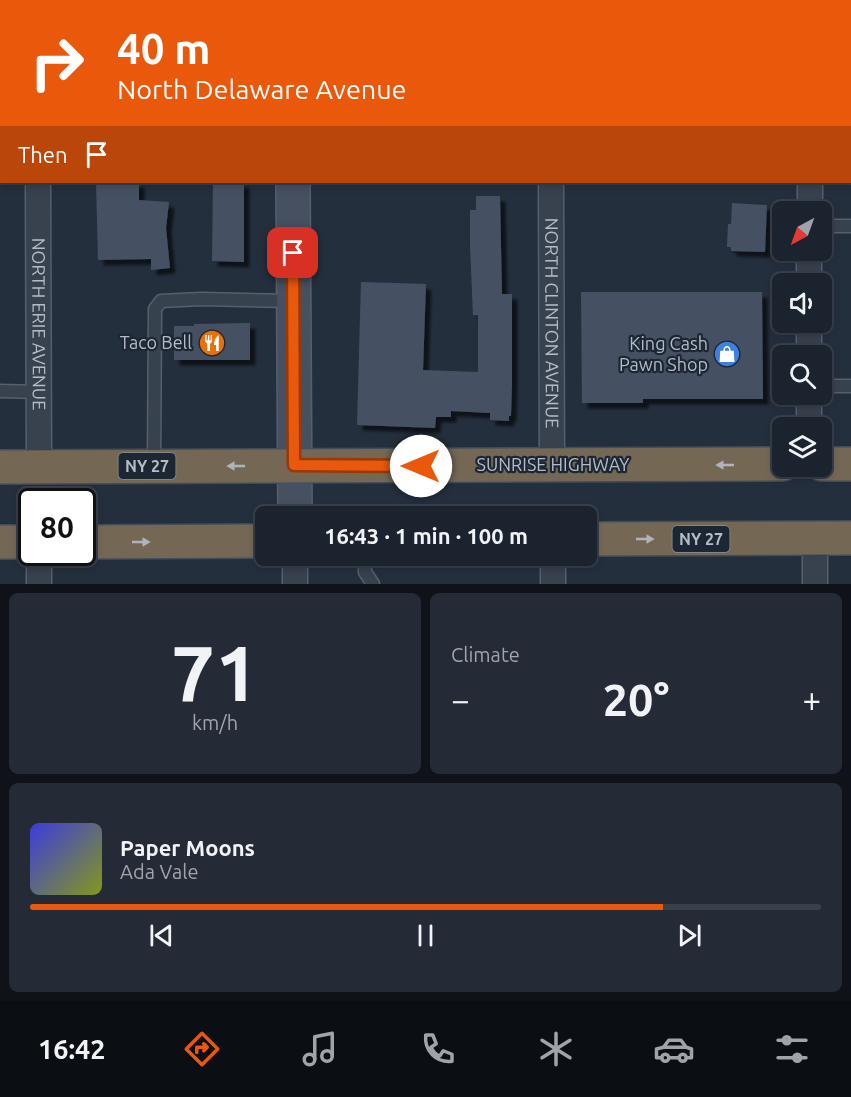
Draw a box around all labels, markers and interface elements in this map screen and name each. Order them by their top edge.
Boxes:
icon: right [18,24,96,102]
text: 40 m [117,25,211,72]
text: North Delaware Avenue [117,74,407,104]
icon: arrive [80,138,113,171]
text: Then [18,142,68,167]
north arrow [772,201,832,261]
map controls [772,201,832,477]
street label: NORTH CLINTON AVENUE [542,218,563,428]
pin [267,227,318,278]
icon: arrive [276,236,309,269]
street label: NORTH ERIE AVENUE [29,238,50,410]
button: sound [772,273,832,333]
restaurant icon: Taco Bell [197,328,227,358]
place label: Taco Bell [120,332,192,352]
place label: King Cash Pawn Shop [619,333,708,374]
shop icon: King Cash Pawn Shop [712,339,742,369]
button: search [772,345,832,405]
button: layers [772,417,832,477]
position arrow [389,434,453,498]
road number: NY 27 [118,453,176,479]
street label: SUNRISE HIGHWAY [477,454,630,474]
one-way arrow [715,460,734,470]
one-way arrow [226,461,245,471]
speed limit sign: 80 [18,488,96,566]
text: 16:43 · 1 min · 100 m [324,523,528,548]
road number: NY 27 [672,526,730,552]
one-way arrow [635,534,654,544]
one-way arrow [131,537,150,547]
text: 71 [171,628,259,716]
text: Climate [451,643,520,666]
text: 20° [603,674,669,725]
text: − [451,681,470,718]
text: + [802,681,821,718]
text: km/h [192,711,238,734]
text: Paper Moons [120,835,255,860]
text: Ada Vale [120,860,198,883]
icon: previous [145,919,178,952]
icon: pause [409,919,442,952]
icon: next [673,919,706,952]
icon: directions [181,1028,223,1070]
icon: music [299,1028,341,1070]
icon: phone [417,1028,459,1070]
icon: climate [535,1028,577,1070]
icon: car [653,1028,695,1070]
icon: filters [771,1028,813,1070]
text: 16:42 [38,1034,106,1064]

